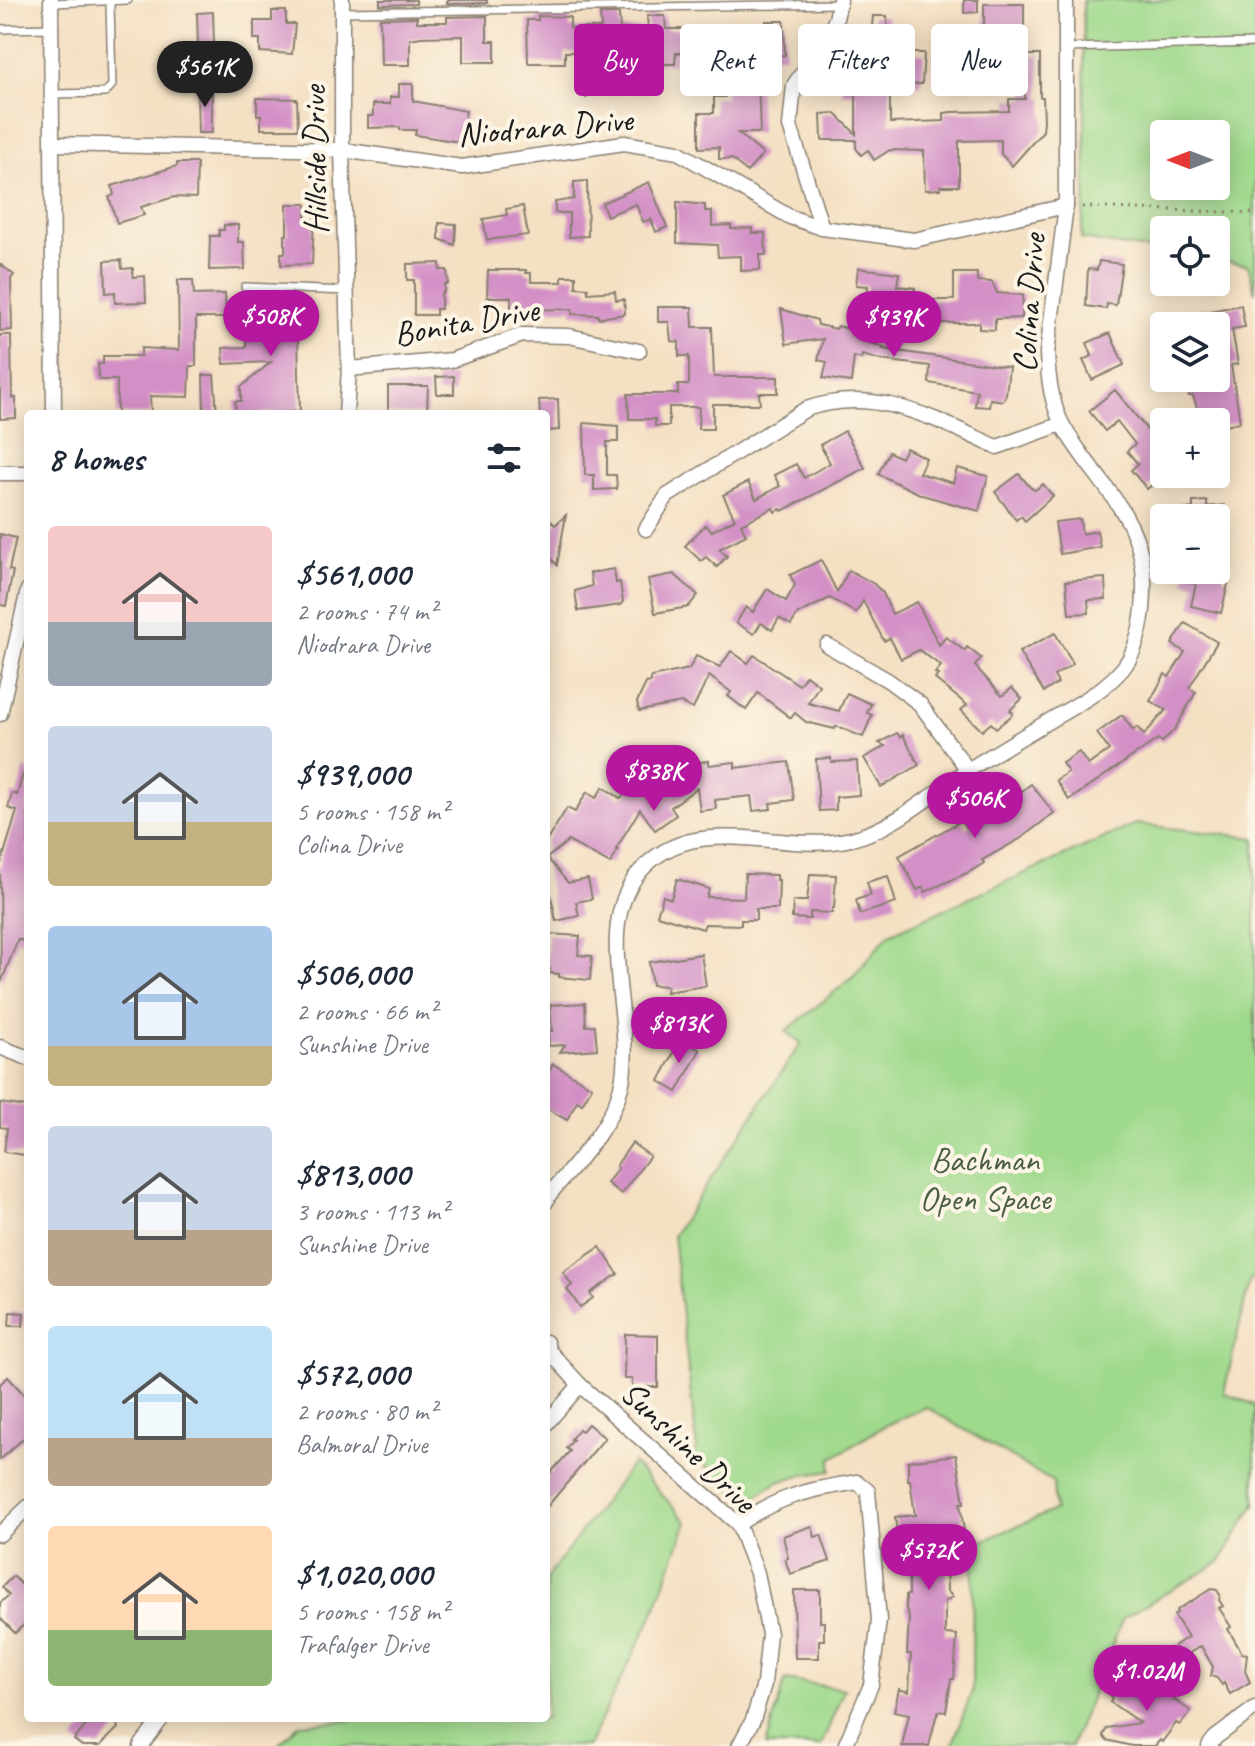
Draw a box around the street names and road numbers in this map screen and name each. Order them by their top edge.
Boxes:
street label: Hillside Drive [292,83,337,235]
street label: Niodrara Drive [456,97,636,156]
street label: Colina Drive [1002,231,1055,374]
street label: Bonita Drive [391,287,543,355]
street label: Sunshine Drive [612,1371,767,1523]

